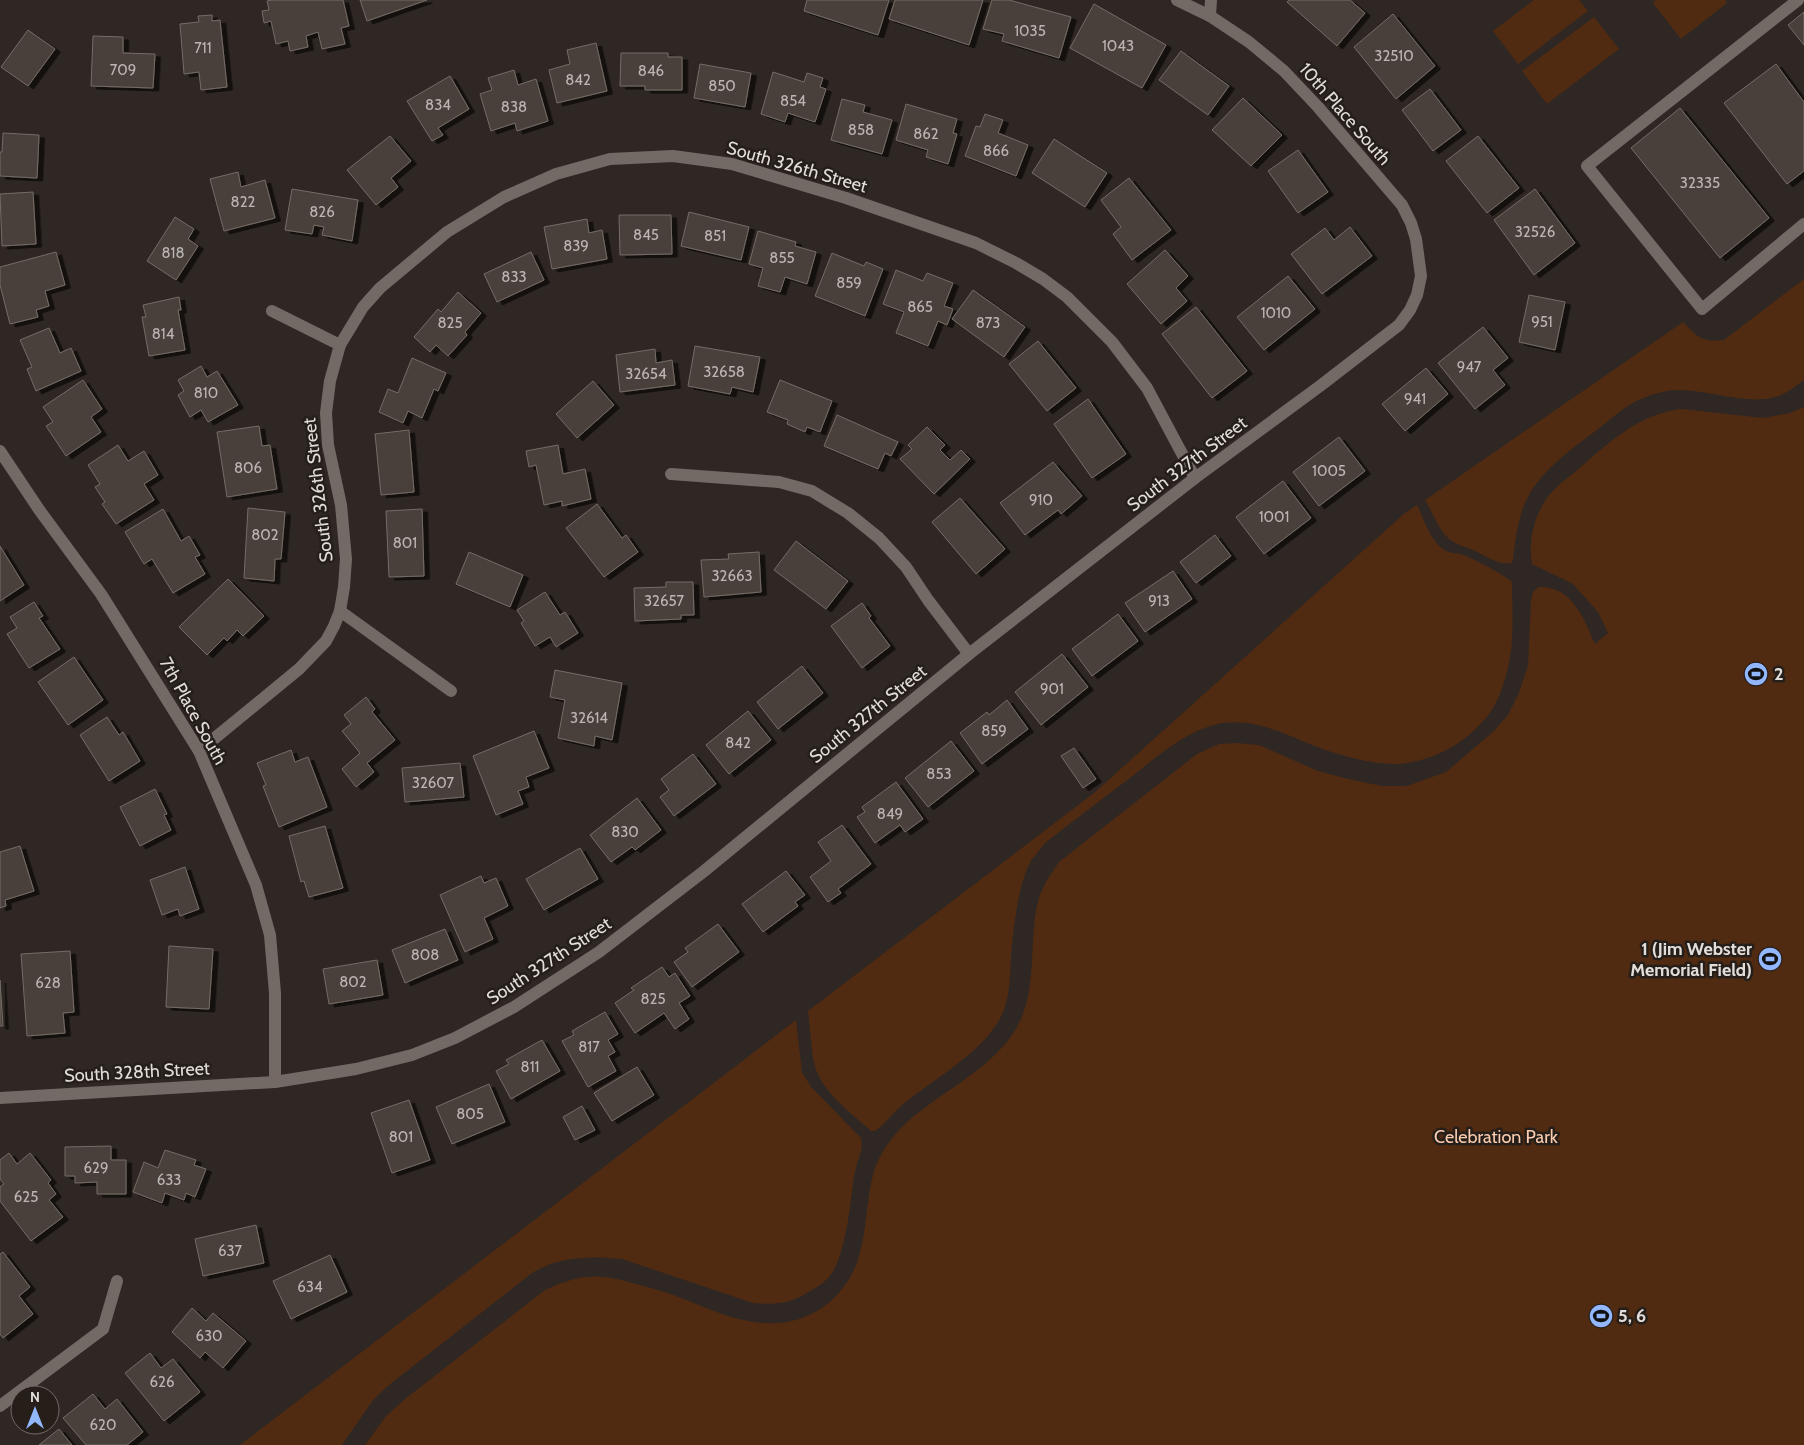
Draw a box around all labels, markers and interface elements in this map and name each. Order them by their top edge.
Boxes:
house number: 1035 [1014,22,1046,40]
house number: 1043 [1102,37,1134,55]
house number: 711 [194,39,212,57]
house number: 32510 [1374,47,1414,65]
street label: 10th Place South [1295,58,1395,170]
house number: 709 [110,61,136,79]
house number: 846 [638,62,664,80]
house number: 842 [565,71,591,89]
house number: 850 [708,77,736,95]
house number: 854 [780,92,806,110]
house number: 834 [425,96,451,114]
house number: 838 [501,98,527,116]
house number: 858 [848,121,874,139]
house number: 862 [913,125,939,143]
street label: South 326th Street [724,136,870,198]
house number: 866 [983,142,1009,160]
house number: 32335 [1680,174,1720,192]
house number: 822 [231,193,256,211]
house number: 826 [309,203,335,221]
house number: 32526 [1515,223,1555,241]
house number: 845 [633,226,659,244]
house number: 851 [704,227,726,245]
house number: 839 [563,237,589,255]
house number: 818 [161,244,185,262]
house number: 855 [769,249,795,267]
house number: 833 [501,268,527,286]
house number: 859 [836,274,862,292]
house number: 865 [907,298,933,316]
house number: 1010 [1261,304,1291,322]
house number: 951 [1531,313,1553,331]
house number: 825 [437,314,463,332]
house number: 873 [976,314,1000,332]
house number: 814 [152,325,175,343]
house number: 947 [1457,358,1482,376]
house number: 32658 [703,363,745,381]
house number: 32654 [625,365,667,383]
house number: 810 [194,384,218,402]
house number: 941 [1404,390,1426,408]
street label: South 327th Street [1123,412,1251,516]
street label: South 326th Street [298,417,338,563]
house number: 806 [234,459,262,477]
house number: 1005 [1312,462,1346,480]
house number: 910 [1029,491,1053,509]
house number: 1001 [1259,508,1289,526]
house number: 802 [251,526,279,544]
house number: 801 [393,534,417,552]
house number: 32663 [711,567,753,585]
house number: 32657 [644,592,685,610]
house number: 913 [1148,592,1170,610]
street label: 7th Place South [155,654,231,768]
street label: South 327th Street [805,660,931,768]
sports icon: 2 [1743,661,1769,687]
place label: 2 [1774,663,1784,685]
house number: 901 [1040,680,1064,698]
house number: 32614 [570,709,608,727]
house number: 859 [981,722,1007,740]
house number: 842 [725,734,751,752]
house number: 853 [926,765,952,783]
house number: 32607 [412,774,455,792]
house number: 849 [877,805,903,823]
house number: 830 [611,823,639,841]
street label: South 327th Street [483,913,615,1009]
place label: 1 (Jim Webster Memorial Field) [1630,938,1752,981]
house number: 808 [411,946,439,964]
sports icon: 1 (Jim Webster Memorial Field) [1757,946,1783,972]
house number: 802 [339,973,367,991]
house number: 628 [35,974,61,992]
house number: 825 [640,990,666,1008]
house number: 817 [578,1038,600,1056]
street label: South 328th Street [64,1057,210,1087]
house number: 811 [521,1058,539,1076]
house number: 805 [456,1105,484,1123]
park label: Celebration Park [1434,1126,1559,1148]
house number: 801 [389,1128,413,1146]
house number: 629 [84,1159,108,1177]
house number: 633 [157,1171,181,1189]
house number: 625 [14,1188,38,1206]
house number: 637 [218,1242,243,1260]
house number: 634 [297,1278,323,1296]
sports icon: 5, 6 [1588,1303,1614,1329]
place label: 5, 6 [1618,1305,1646,1327]
house number: 630 [195,1327,223,1345]
house number: 626 [150,1373,174,1391]
north arrow [10,1385,60,1435]
text: N [30,1388,40,1406]
house number: 620 [90,1416,116,1434]

